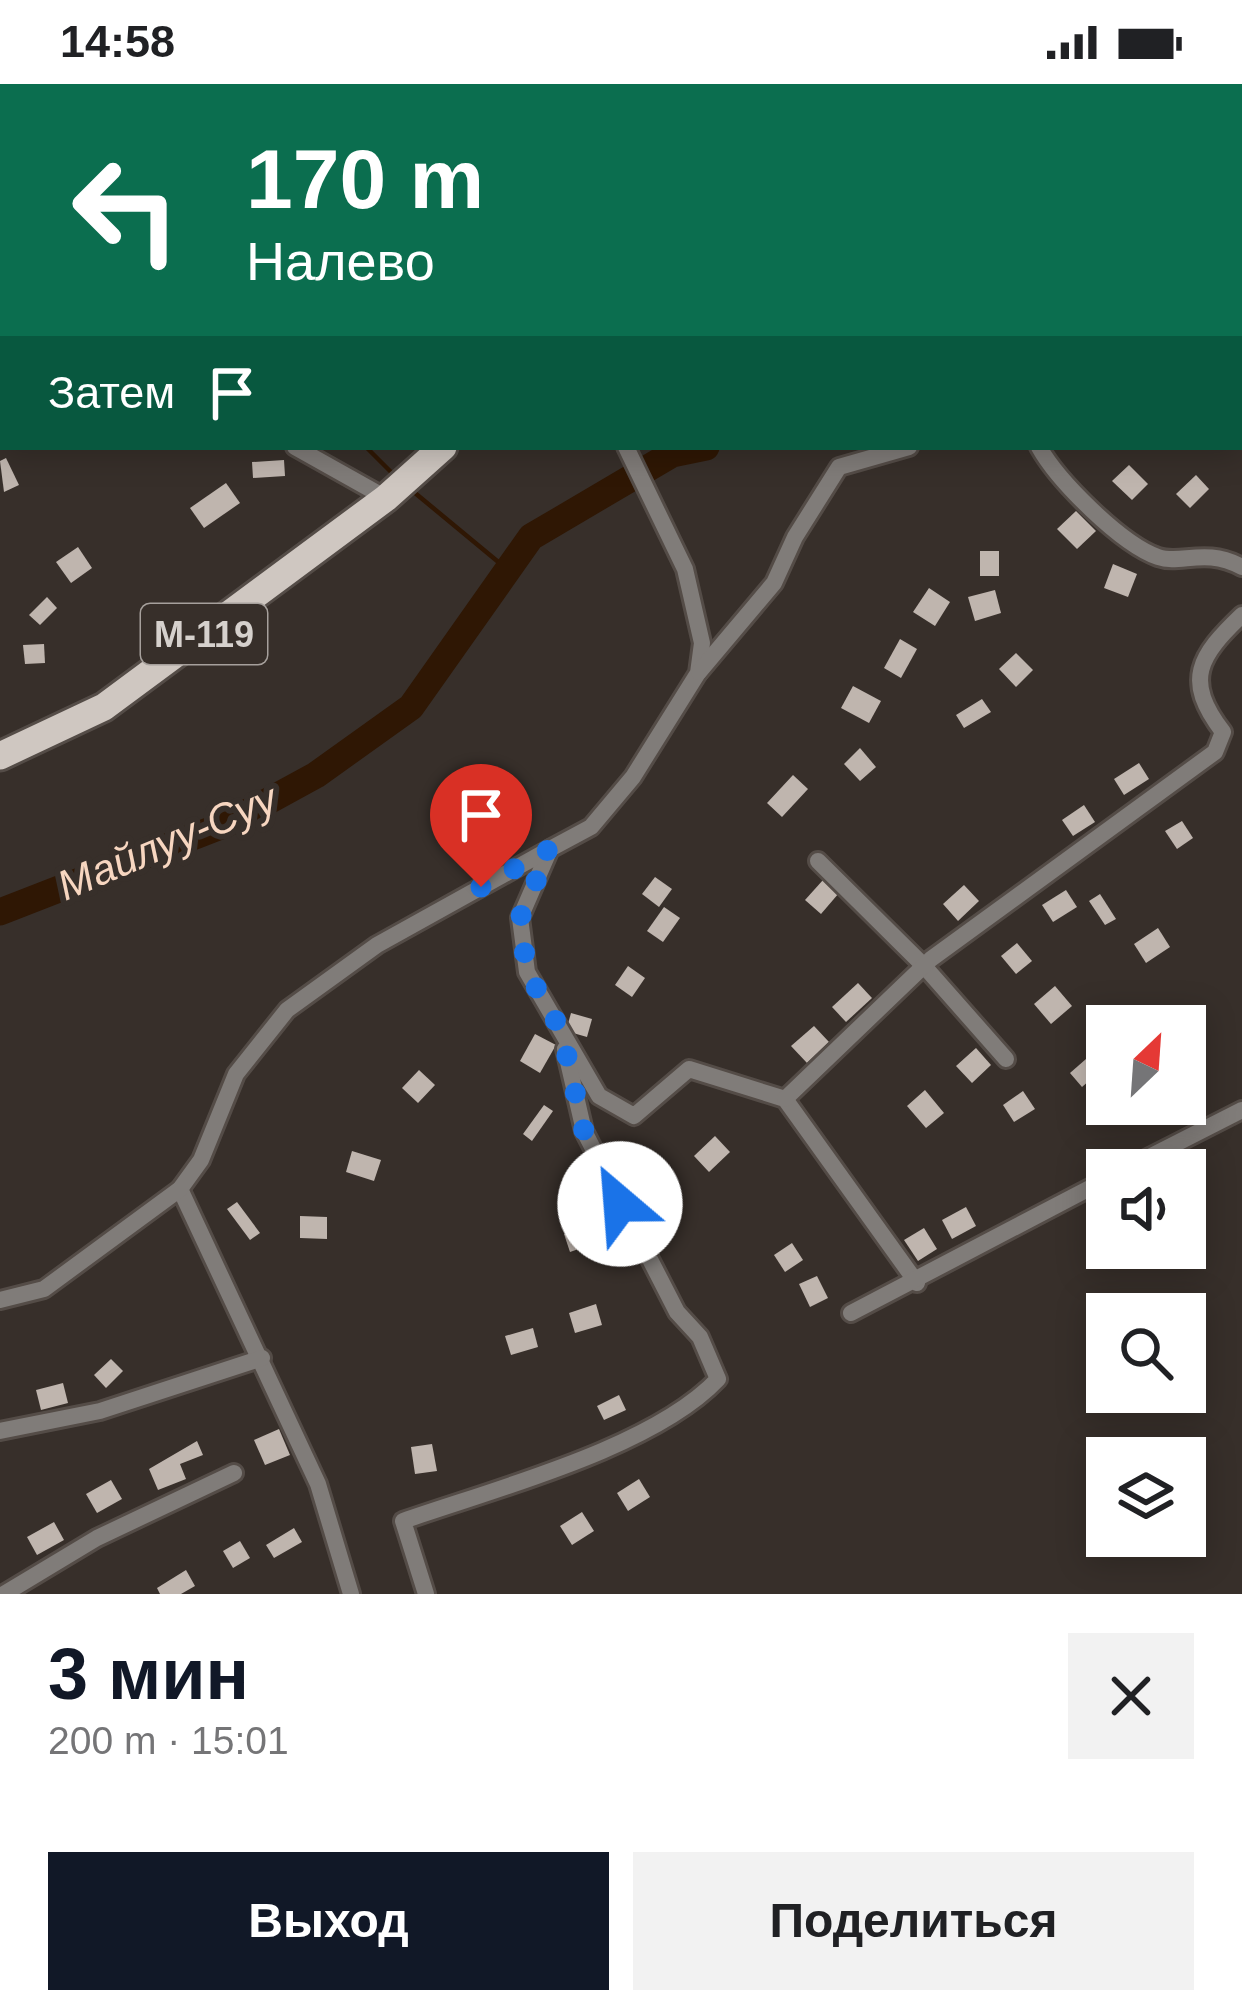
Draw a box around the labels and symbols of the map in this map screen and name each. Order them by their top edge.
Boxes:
road number: М-119 [141,604,267,664]
pin [430,764,532,887]
water label: Майлуу-Суу [50,774,286,909]
north arrow [1086,1005,1206,1125]
position arrow [557,1141,683,1267]

